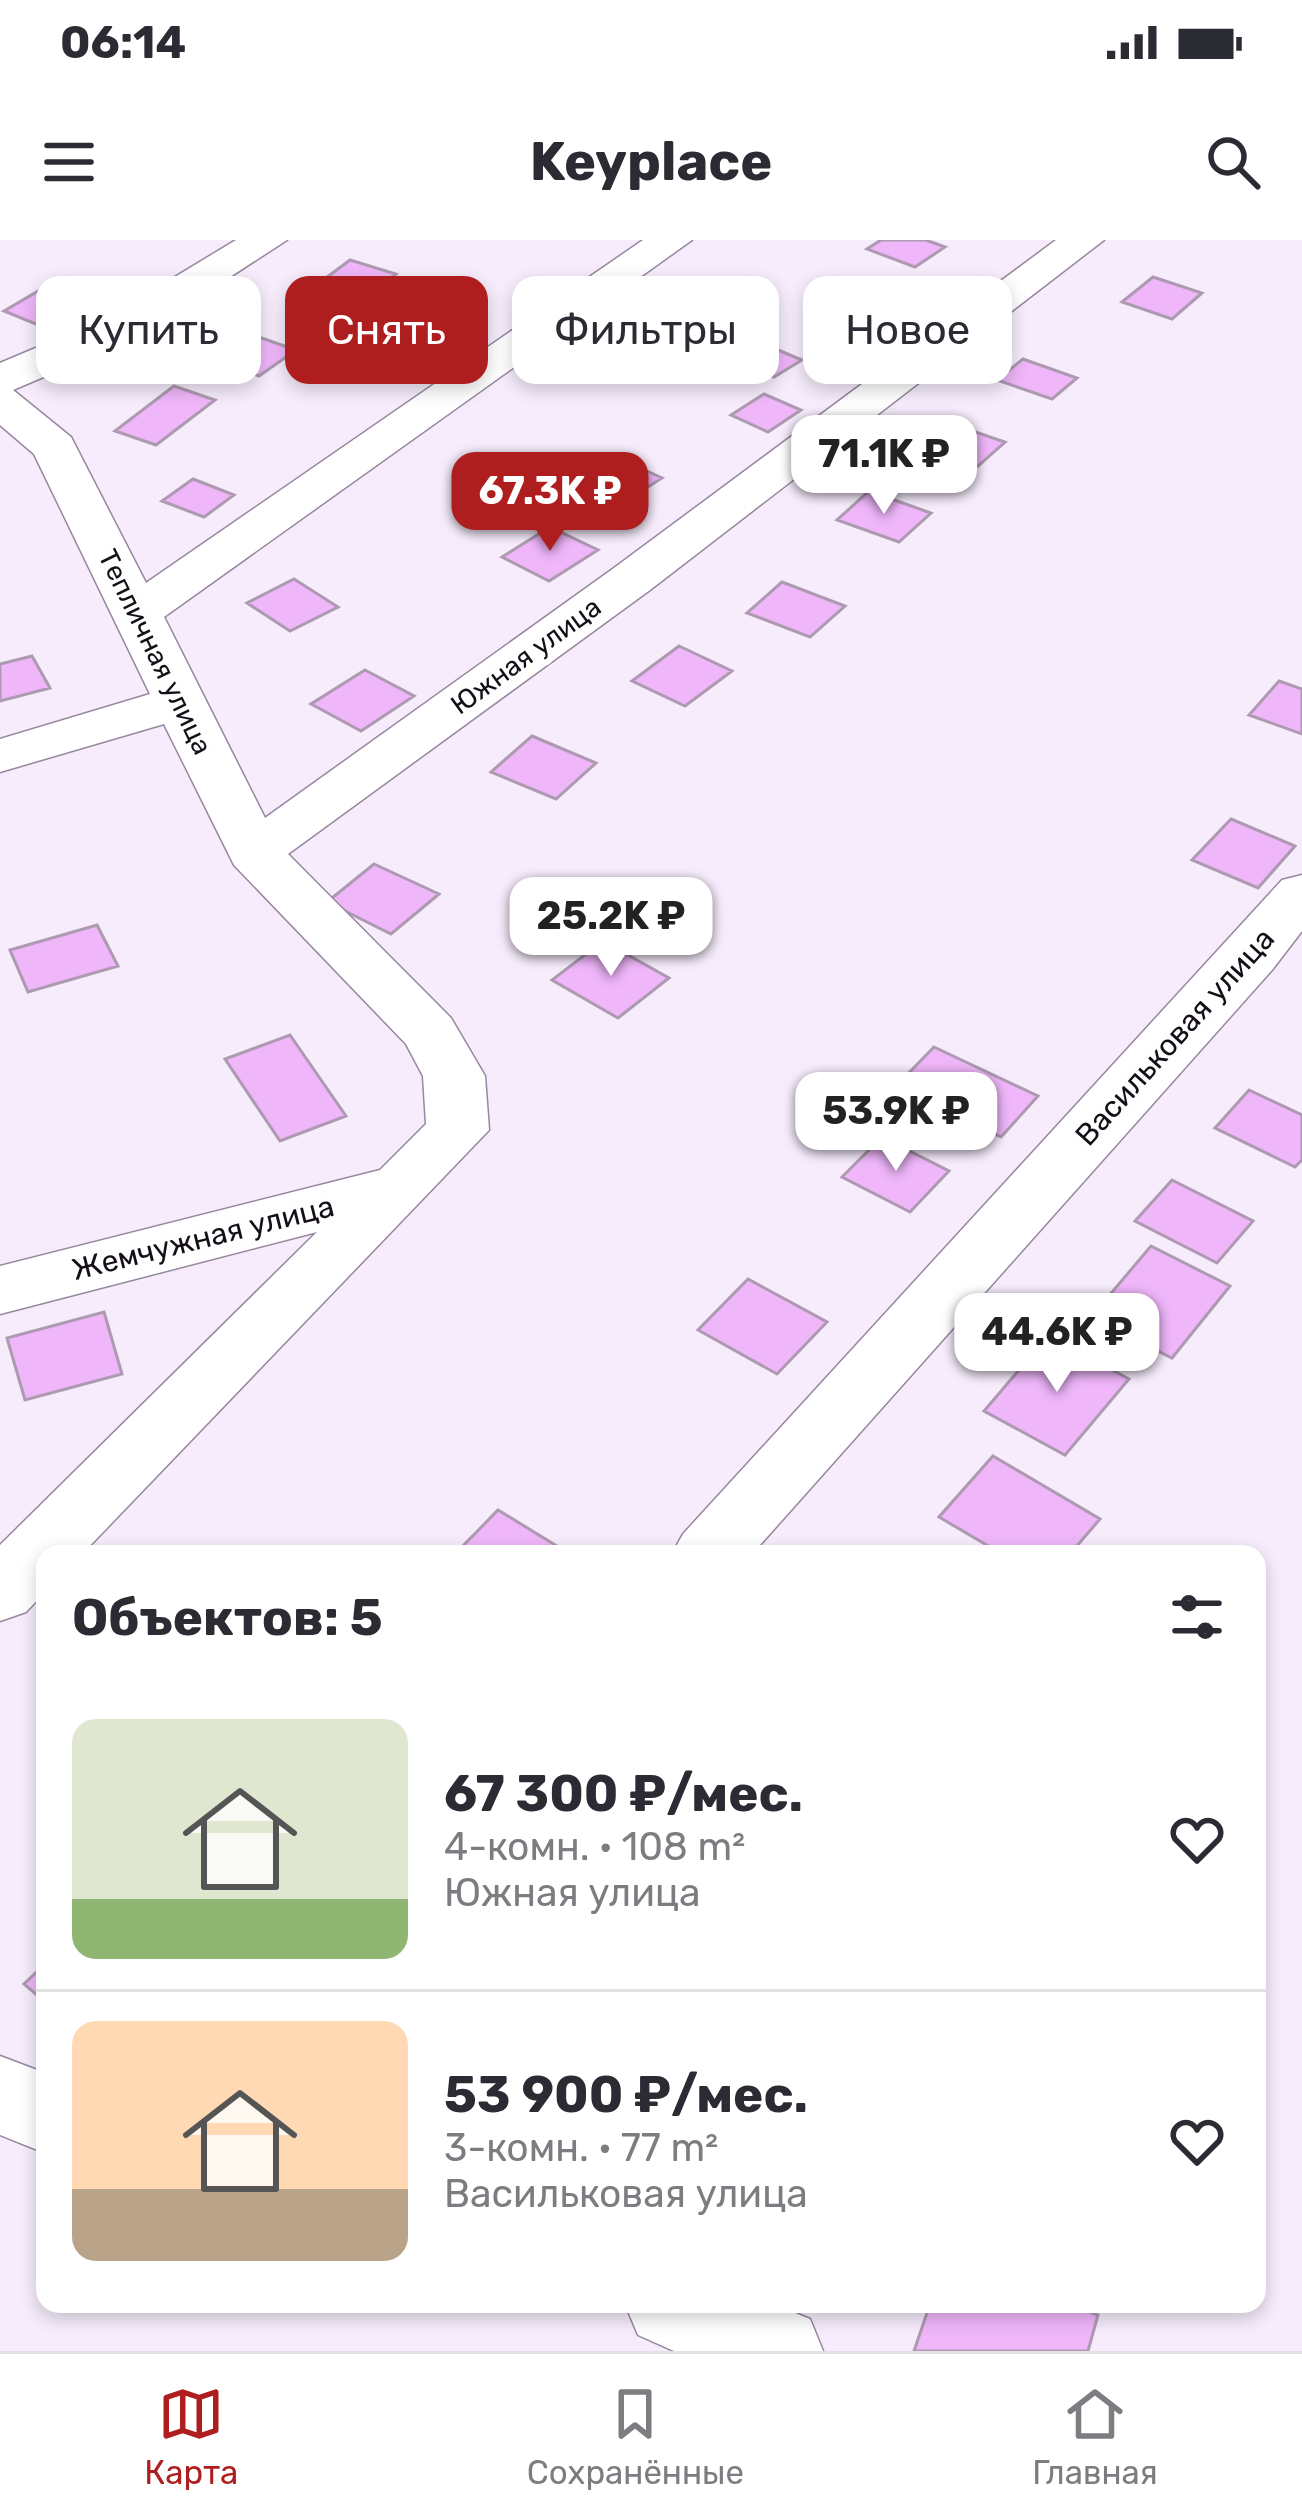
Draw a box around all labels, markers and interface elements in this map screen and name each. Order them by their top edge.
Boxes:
text: 06:14 [60,16,186,69]
icon: menu [36,129,102,195]
icon: search [1200,129,1266,195]
text: Keyplace [530,130,772,194]
chip: Купить [36,276,261,384]
chip: Снять [285,276,488,384]
chip: Фильтры [512,276,779,384]
chip: Новое [803,276,1012,384]
pin: 71.1K ₽ [773,415,995,517]
text: 71.1K ₽ [818,431,950,477]
pin: 67.3K ₽ [439,452,661,554]
text: 67.3K ₽ [478,468,622,514]
street label: Тепличная улица [92,544,218,760]
street label: Южная улица [445,591,607,721]
pin: 25.2K ₽ [500,877,722,979]
text: 25.2K ₽ [537,893,685,939]
street label: Васильковая улица [1068,921,1282,1153]
pin: 53.9K ₽ [785,1072,1007,1174]
text: 53.9K ₽ [822,1088,970,1134]
street label: Жемчужная улица [68,1188,338,1288]
pin: 44.6K ₽ [946,1293,1168,1395]
text: 44.6K ₽ [981,1309,1133,1355]
icon: filters [1164,1584,1230,1650]
text: Объектов: 5 [72,1587,383,1648]
text: 67 300 ₽/мес. [444,1763,803,1824]
icon: home [168,1767,312,1911]
icon: heart [1164,1806,1230,1872]
text: 4-комн. · 108 m² [444,1824,745,1870]
text: Южная улица [444,1870,701,1916]
text: 53 900 ₽/мес. [444,2064,808,2125]
icon: home [168,2069,312,2213]
icon: heart [1164,2108,1230,2174]
text: 3-комн. · 77 m² [444,2125,718,2171]
text: Васильковая улица [444,2171,808,2217]
tab: Карта [144,2381,238,2492]
tab: Сохранённые [527,2381,744,2492]
tab: Главная [1032,2381,1158,2492]

